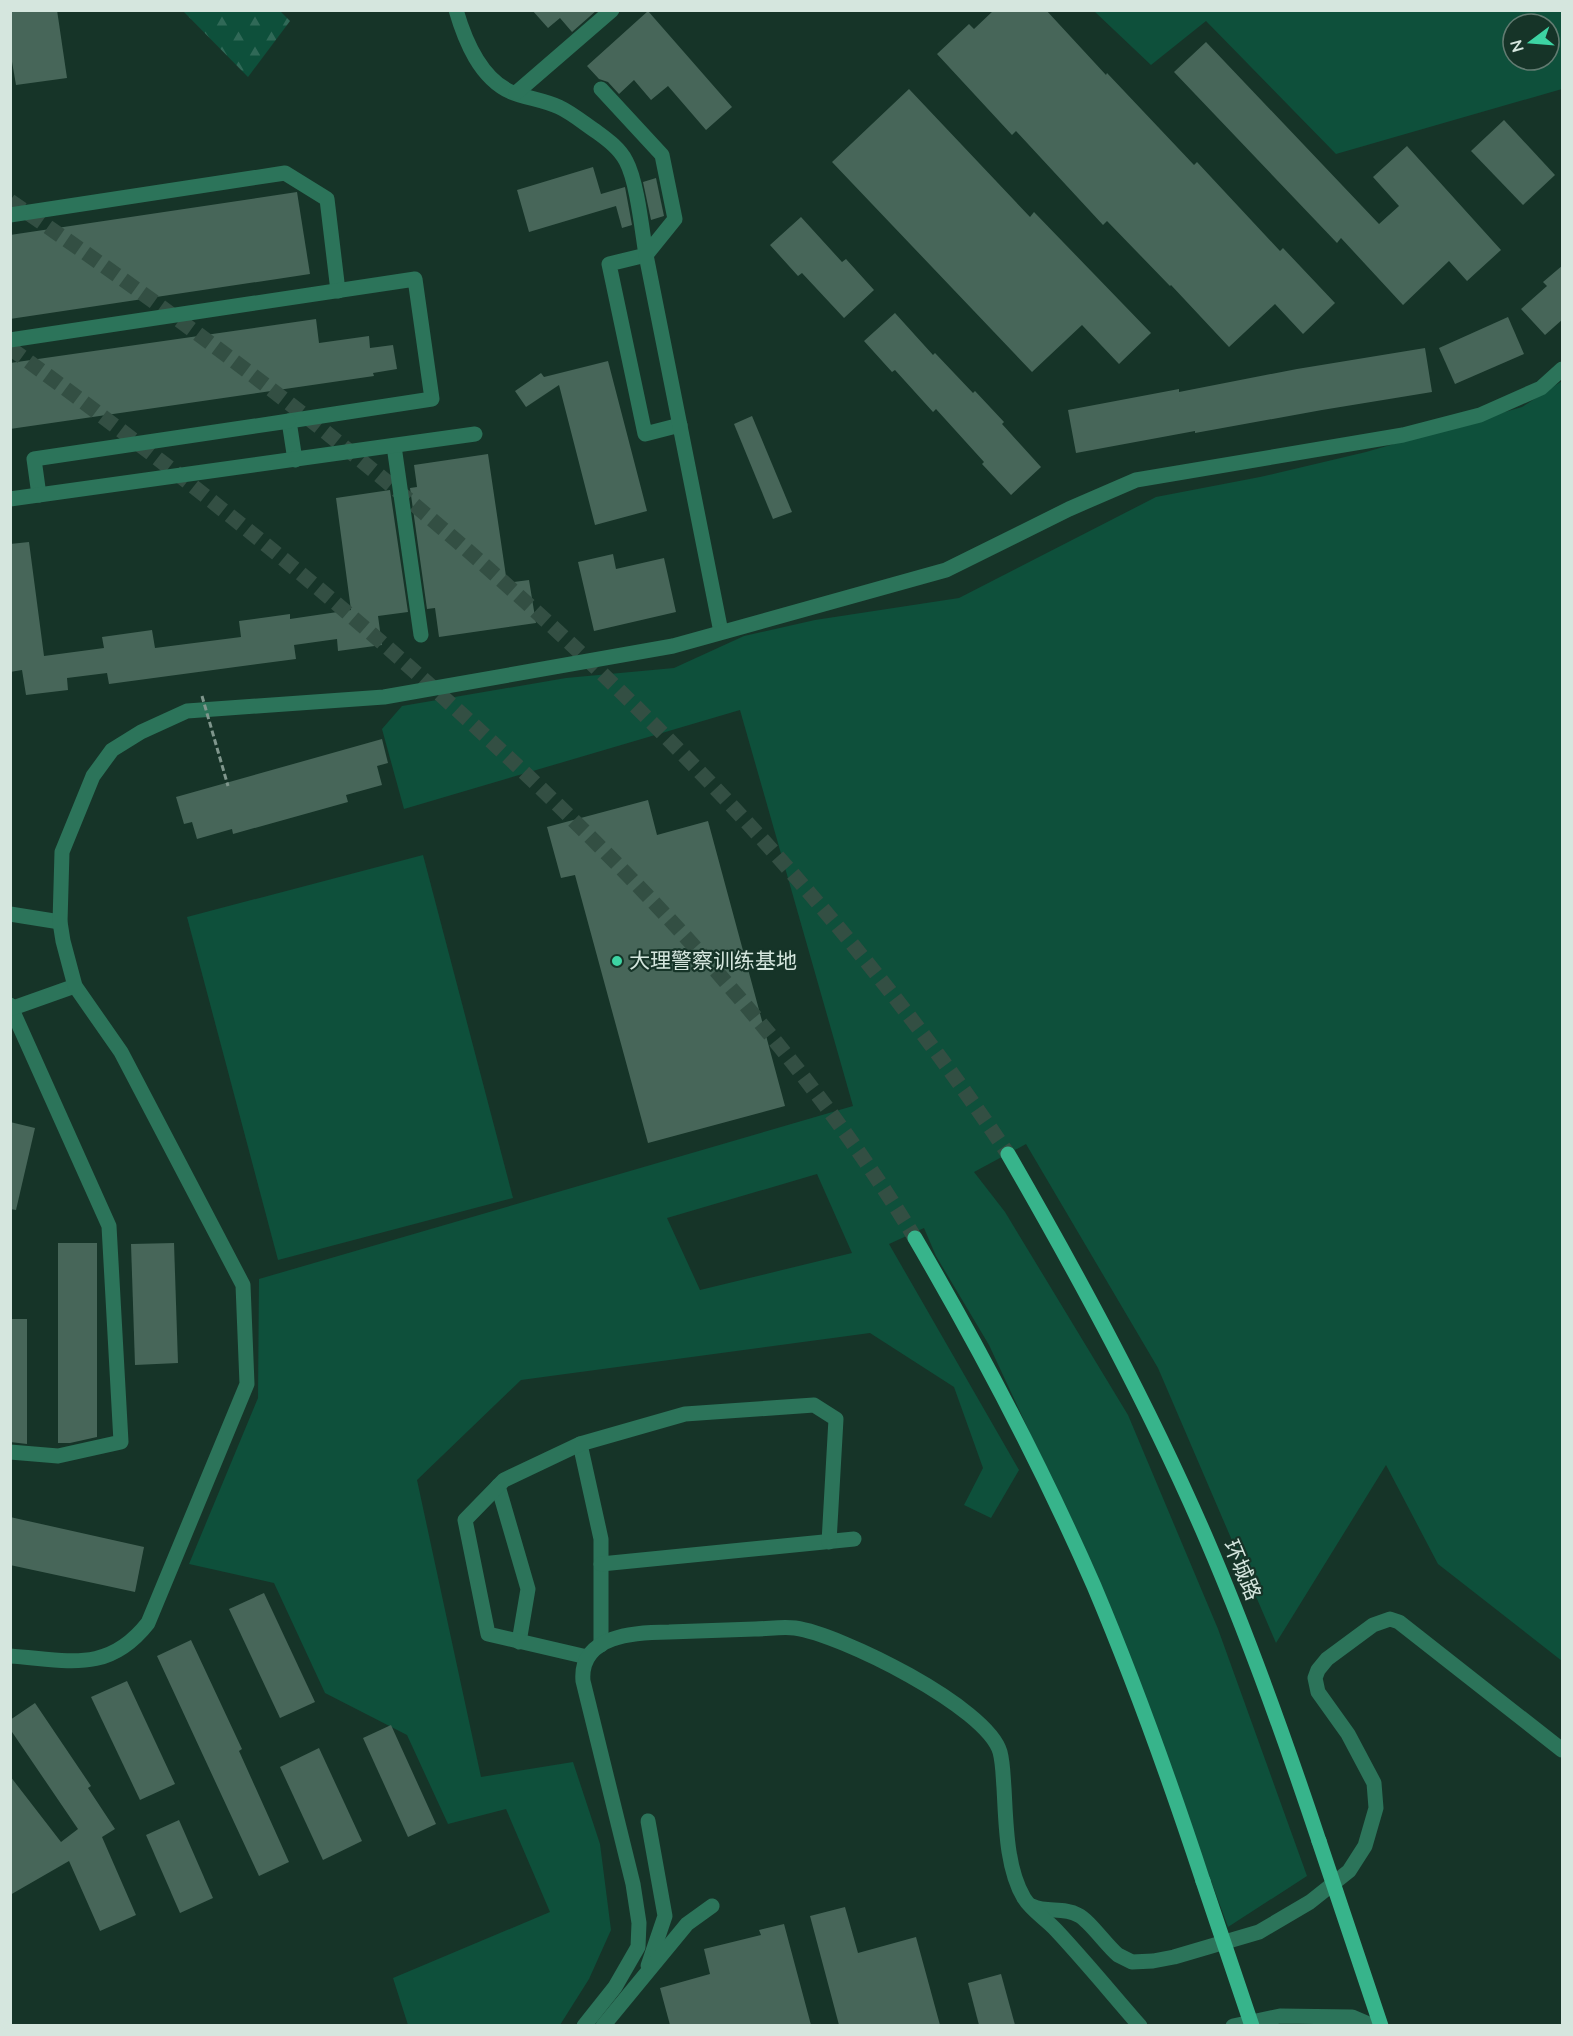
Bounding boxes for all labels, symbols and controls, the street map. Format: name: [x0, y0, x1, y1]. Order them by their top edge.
north arrow: [1501, 12, 1561, 72]
text: N: [1505, 37, 1530, 55]
place label: 大理警察训练基地: [629, 947, 797, 975]
marker: 大理警察训练基地: [610, 954, 624, 968]
street label: 环城路: [1217, 1536, 1267, 1604]

